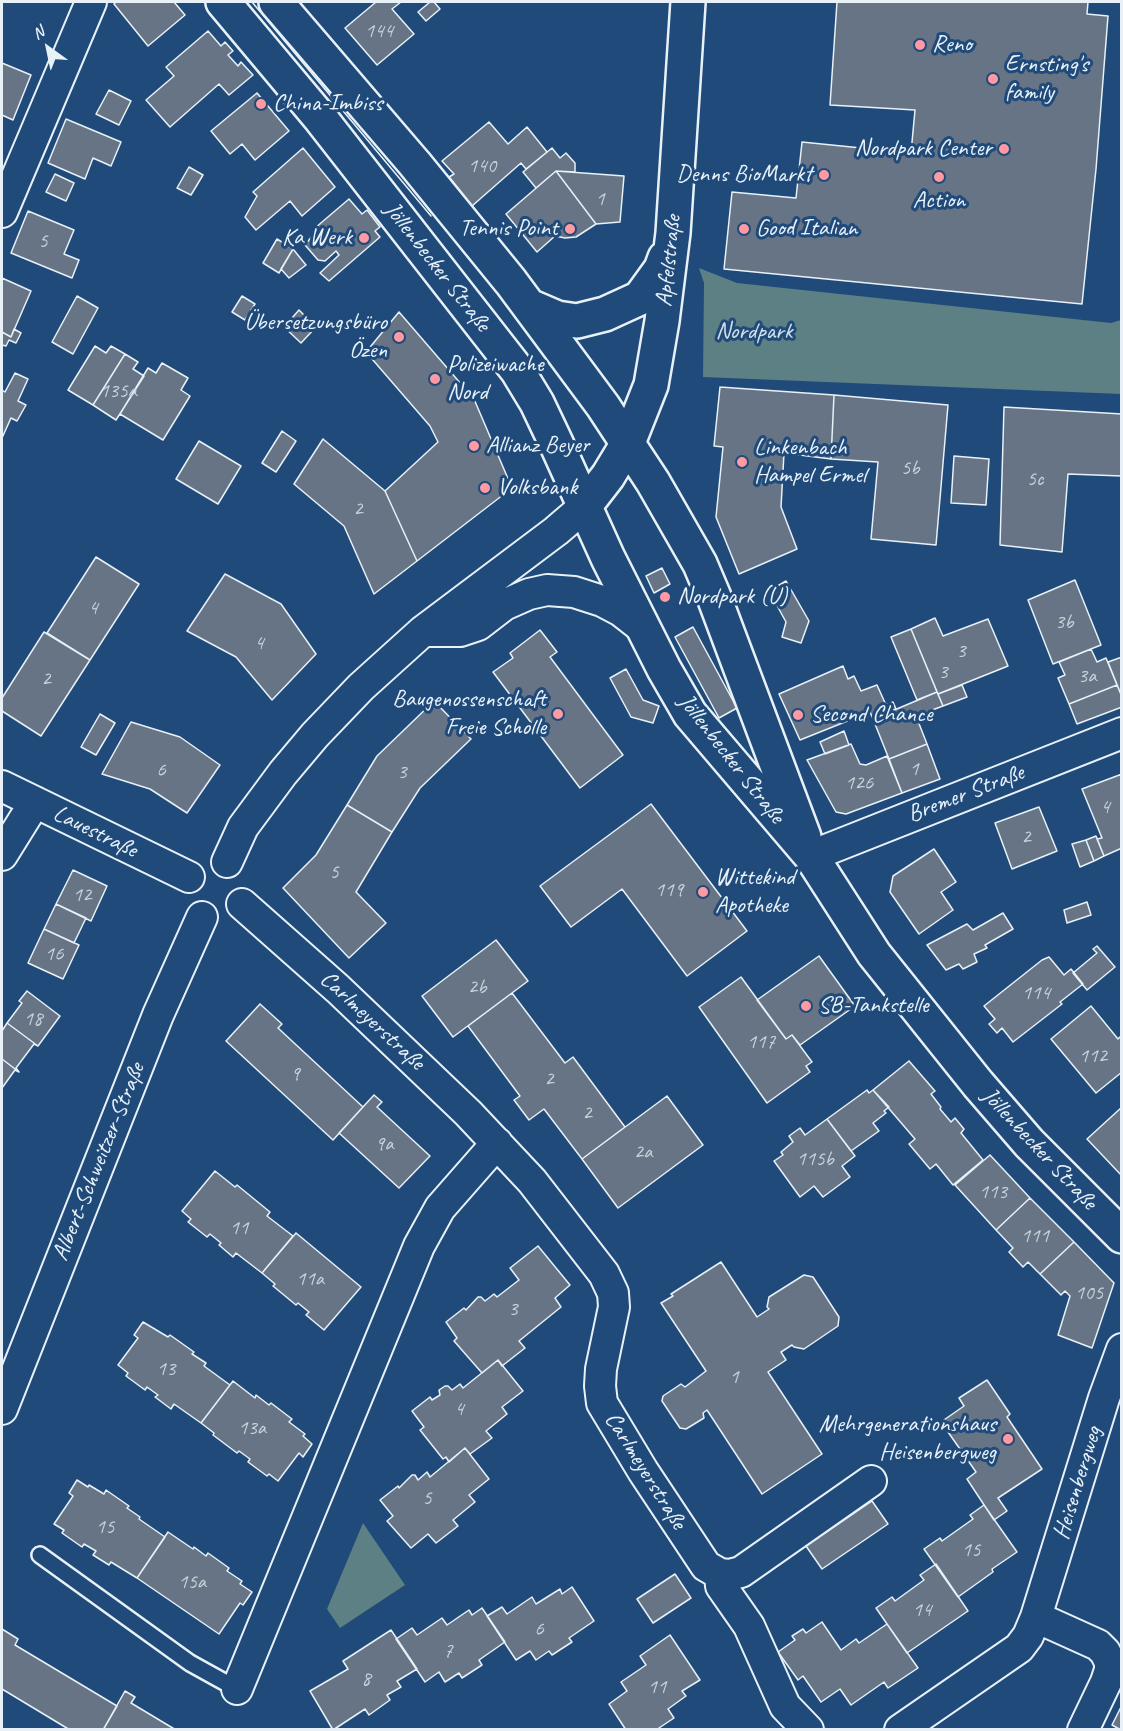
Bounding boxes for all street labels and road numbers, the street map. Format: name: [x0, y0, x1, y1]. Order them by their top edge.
street label: Jöllenbecker Straße: [377, 196, 497, 338]
street label: Apfelstraße: [650, 214, 688, 308]
street label: Jöllenbecker Straße: [671, 688, 791, 830]
street label: Bremer Straße: [904, 759, 1028, 829]
street label: Lauestraße: [48, 799, 142, 865]
street label: Carlmeyerstraße: [314, 965, 430, 1077]
street label: Albert-Schweitzer-Straße: [46, 1059, 152, 1265]
street label: Jöllenbecker Straße: [975, 1082, 1103, 1216]
street label: Carlmeyerstraße: [598, 1407, 692, 1535]
street label: Heisenbergweg: [1047, 1423, 1109, 1543]

